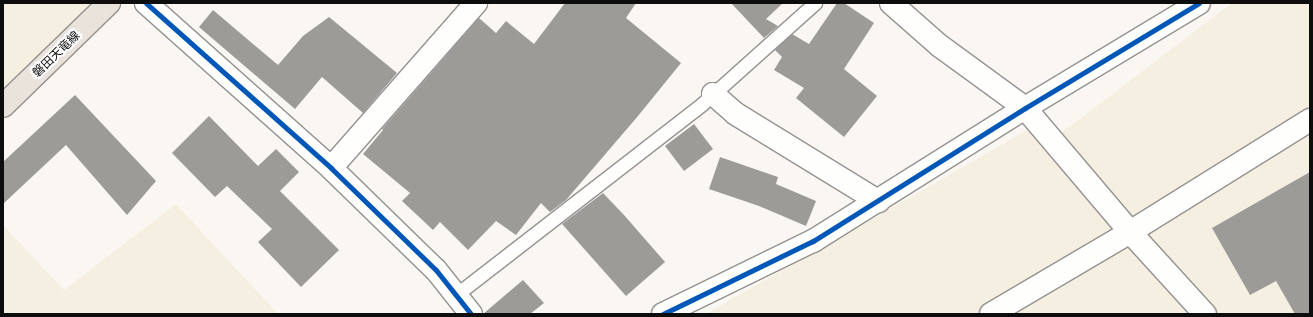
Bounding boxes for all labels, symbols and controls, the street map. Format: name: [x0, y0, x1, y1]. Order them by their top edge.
street label: 磐田天竜線: [29, 28, 83, 80]

